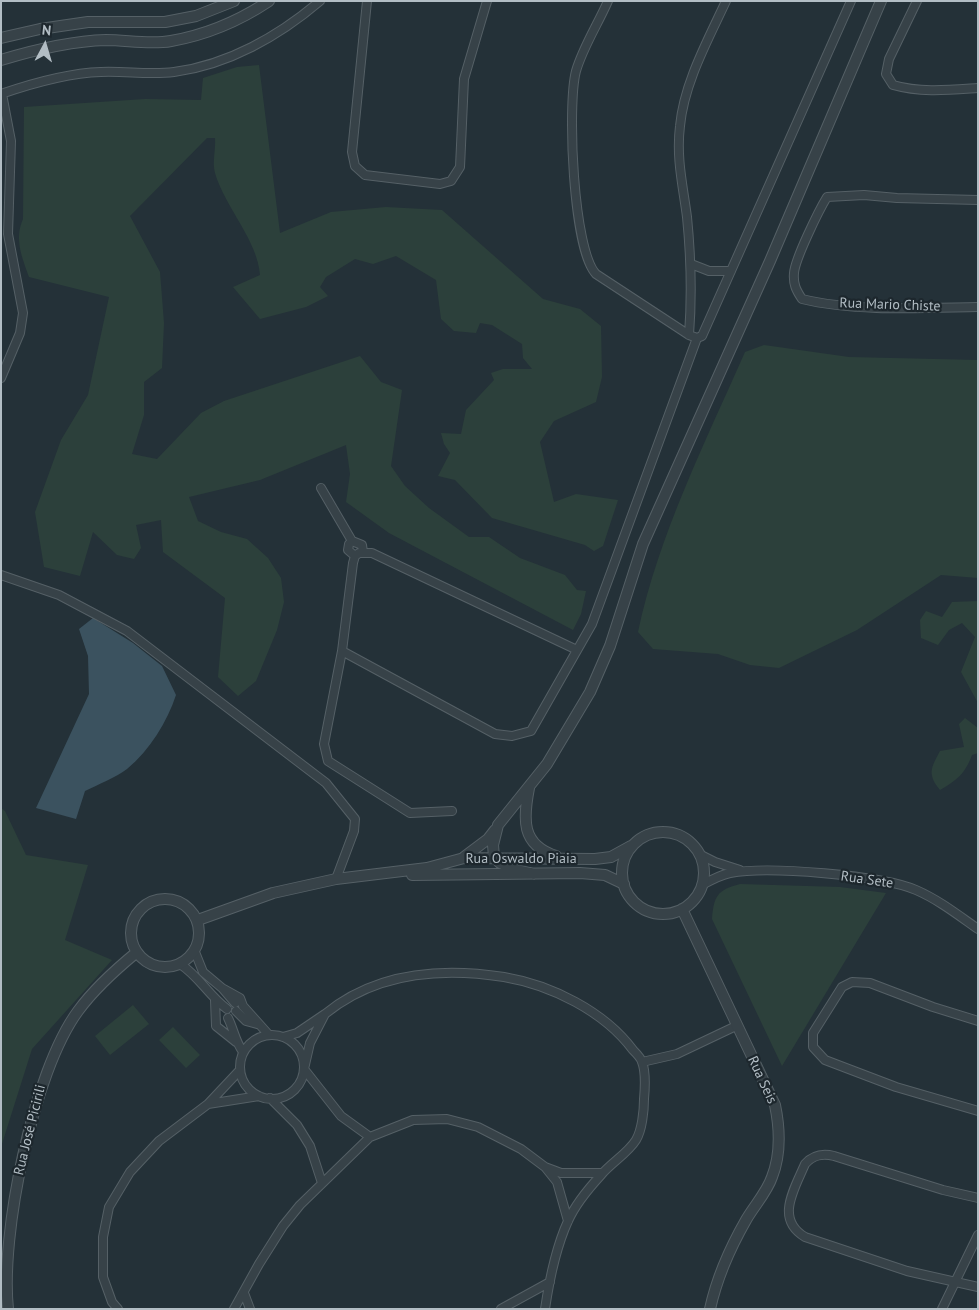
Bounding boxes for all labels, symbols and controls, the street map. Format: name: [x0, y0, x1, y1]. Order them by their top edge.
north arrow: [20, 20, 70, 70]
text: N: [41, 21, 52, 40]
street label: Rua Mario Chiste: [839, 295, 941, 315]
street label: Rua Oswaldo Piaia: [465, 851, 577, 867]
street label: Rua Sete: [840, 868, 894, 892]
street label: Rua Seis: [744, 1054, 780, 1106]
street label: Rua José Picirili: [11, 1083, 49, 1177]

